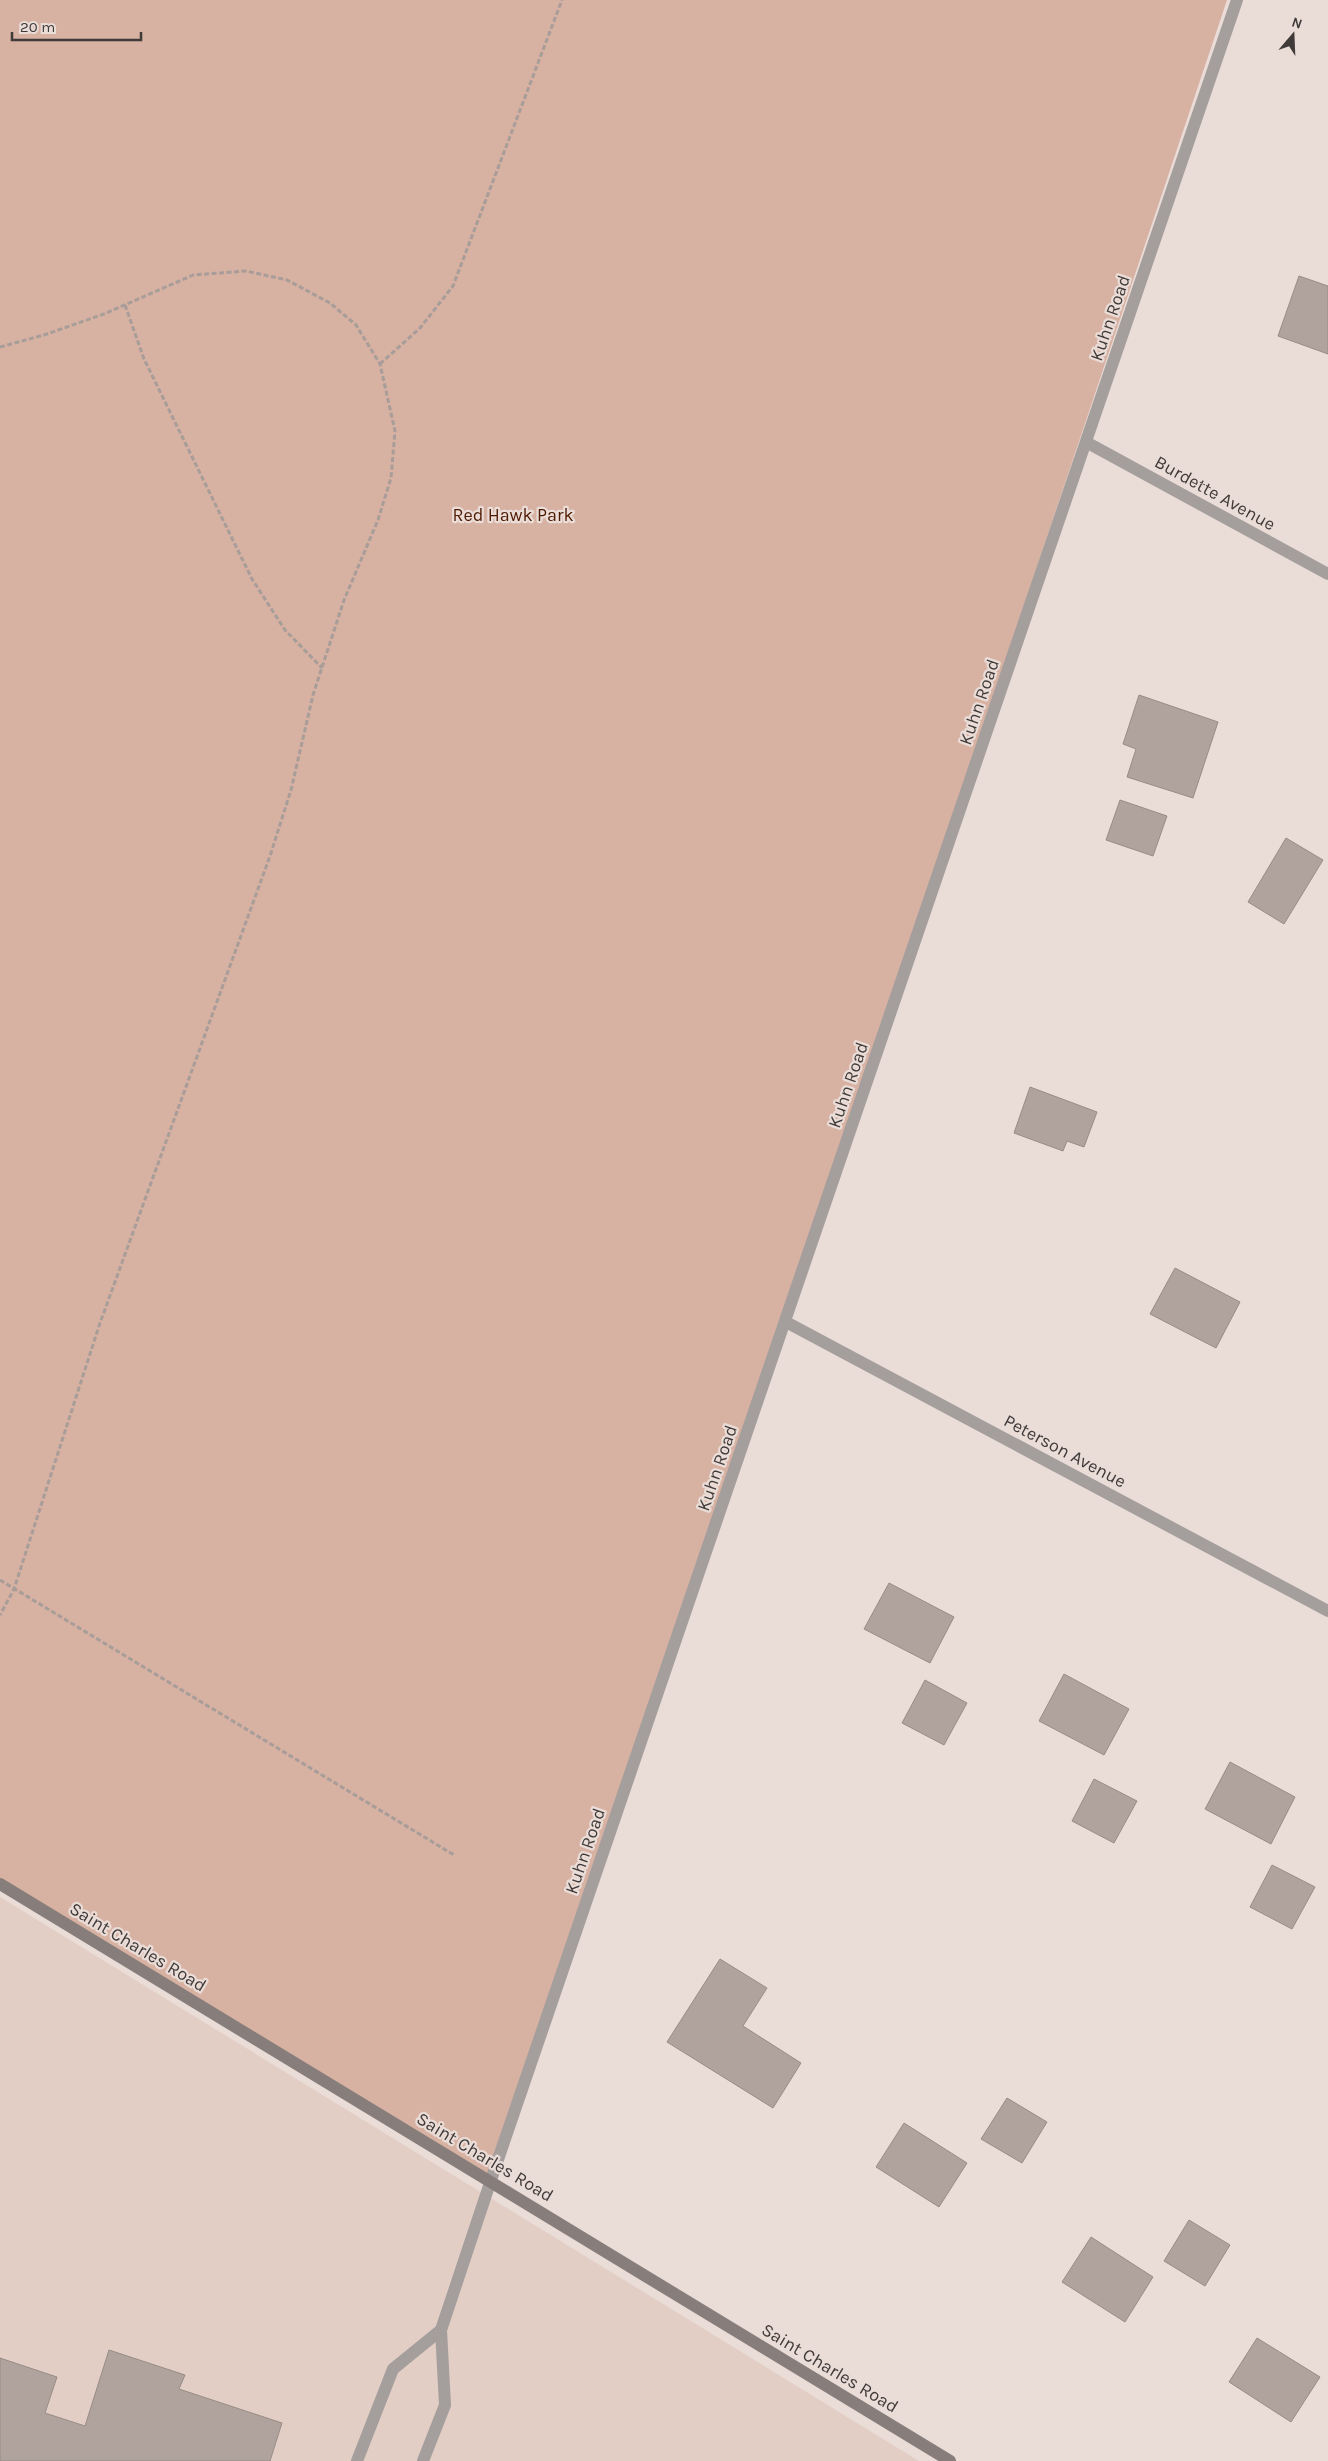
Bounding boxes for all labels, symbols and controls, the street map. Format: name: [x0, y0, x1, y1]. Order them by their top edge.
scale bar: [12, 10, 141, 42]
north arrow: [1268, 10, 1318, 60]
text: N: [1290, 14, 1305, 33]
text: 20 m: [20, 18, 55, 36]
street label: Kuhn Road: [1085, 272, 1135, 364]
street label: Burdette Avenue: [1151, 451, 1279, 535]
park label: Red Hawk Park: [452, 504, 574, 526]
street label: Kuhn Road: [954, 656, 1004, 748]
street label: Kuhn Road: [823, 1039, 873, 1131]
street label: Peterson Avenue: [1000, 1410, 1130, 1492]
street label: Kuhn Road: [692, 1422, 742, 1514]
street label: Kuhn Road: [560, 1805, 610, 1897]
street label: Saint Charles Road: [66, 1897, 210, 1997]
street label: Saint Charles Road: [413, 2107, 557, 2207]
street label: Saint Charles Road: [758, 2318, 902, 2418]

